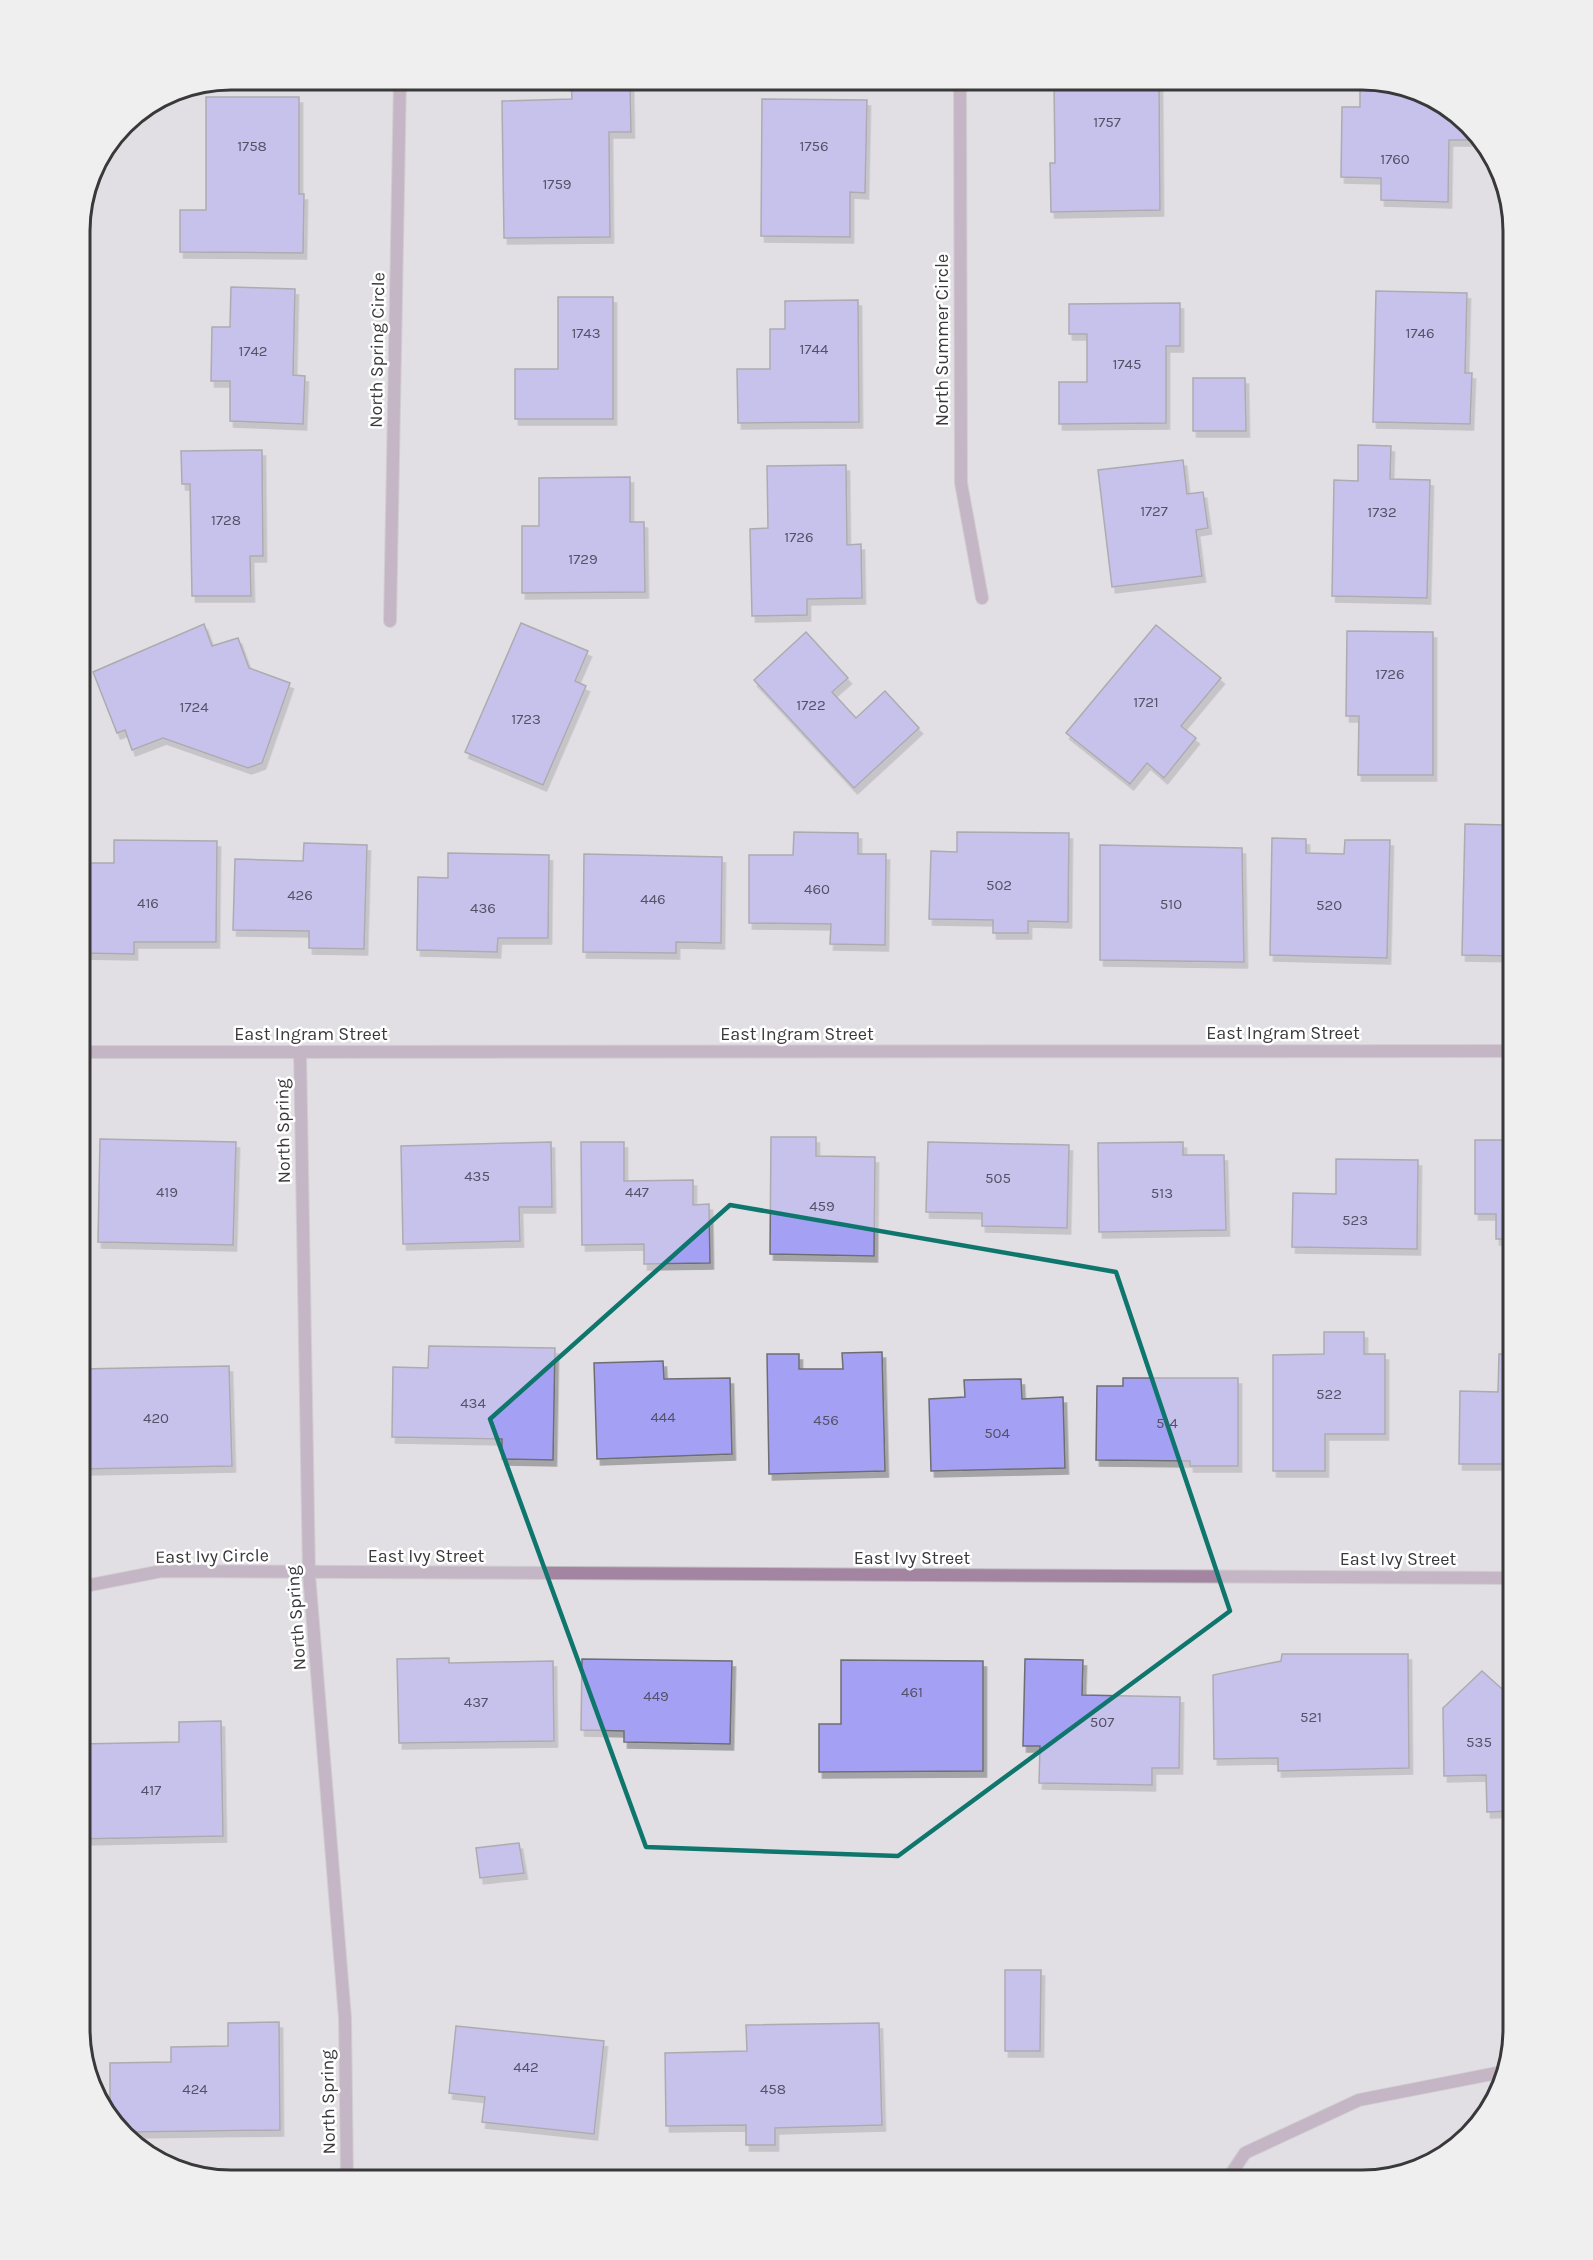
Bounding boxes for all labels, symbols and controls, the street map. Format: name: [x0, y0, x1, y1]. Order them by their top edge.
house number: 1757: [1093, 113, 1121, 131]
house number: 1758: [237, 137, 267, 155]
house number: 1756: [799, 137, 829, 155]
house number: 1760: [1380, 150, 1410, 168]
house number: 1759: [542, 175, 572, 193]
street label: North Summer Circle: [931, 254, 953, 426]
street label: North Spring Circle: [365, 272, 389, 428]
house number: 1743: [571, 324, 601, 342]
house number: 1746: [1406, 324, 1434, 342]
house number: 1744: [800, 340, 829, 358]
house number: 1742: [238, 342, 268, 360]
house number: 1745: [1113, 355, 1141, 373]
house number: 1727: [1140, 502, 1168, 520]
house number: 1732: [1367, 503, 1397, 521]
house number: 1728: [211, 511, 241, 529]
house number: 1726: [784, 528, 814, 546]
house number: 1729: [568, 550, 598, 568]
house number: 1726: [1375, 665, 1405, 683]
house number: 1721: [1133, 693, 1159, 711]
house number: 1722: [796, 696, 826, 714]
house number: 1724: [179, 698, 209, 716]
house number: 1723: [511, 710, 541, 728]
house number: 502: [986, 876, 1012, 894]
house number: 460: [804, 880, 830, 898]
house number: 426: [287, 886, 313, 904]
house number: 446: [640, 890, 666, 908]
house number: 416: [137, 894, 159, 912]
house number: 510: [1160, 895, 1182, 913]
house number: 520: [1316, 896, 1342, 914]
house number: 436: [470, 899, 496, 917]
street label: East Ingram Street: [1206, 1022, 1360, 1044]
street label: East Ingram Street: [234, 1023, 388, 1045]
street label: East Ingram Street: [720, 1023, 874, 1045]
street label: North Spring: [271, 1078, 295, 1184]
house number: 435: [464, 1167, 490, 1185]
house number: 505: [985, 1169, 1011, 1187]
house number: 419: [156, 1183, 178, 1201]
house number: 447: [625, 1183, 649, 1201]
house number: 513: [1151, 1184, 1173, 1202]
house number: 459: [809, 1197, 835, 1215]
house number: 523: [1342, 1211, 1368, 1229]
house number: 522: [1316, 1385, 1342, 1403]
house number: 434: [460, 1394, 486, 1412]
house number: 444: [650, 1408, 676, 1426]
house number: 420: [143, 1409, 169, 1427]
house number: 456: [813, 1411, 839, 1429]
house number: 514: [1156, 1414, 1179, 1432]
house number: 504: [984, 1424, 1010, 1442]
street label: East Ivy Circle: [155, 1544, 269, 1568]
street label: East Ivy Street: [368, 1545, 485, 1567]
street label: East Ivy Street: [854, 1547, 971, 1569]
street label: East Ivy Street: [1340, 1548, 1457, 1570]
street label: North Spring: [281, 1565, 311, 1671]
house number: 461: [901, 1683, 923, 1701]
house number: 449: [643, 1687, 669, 1705]
house number: 437: [464, 1693, 488, 1711]
house number: 521: [1300, 1708, 1322, 1726]
house number: 507: [1090, 1713, 1114, 1731]
house number: 535: [1466, 1733, 1492, 1751]
house number: 417: [141, 1781, 161, 1799]
street label: North Spring: [316, 2049, 340, 2155]
house number: 442: [513, 2058, 539, 2076]
house number: 424: [182, 2080, 208, 2098]
house number: 458: [760, 2080, 786, 2098]

